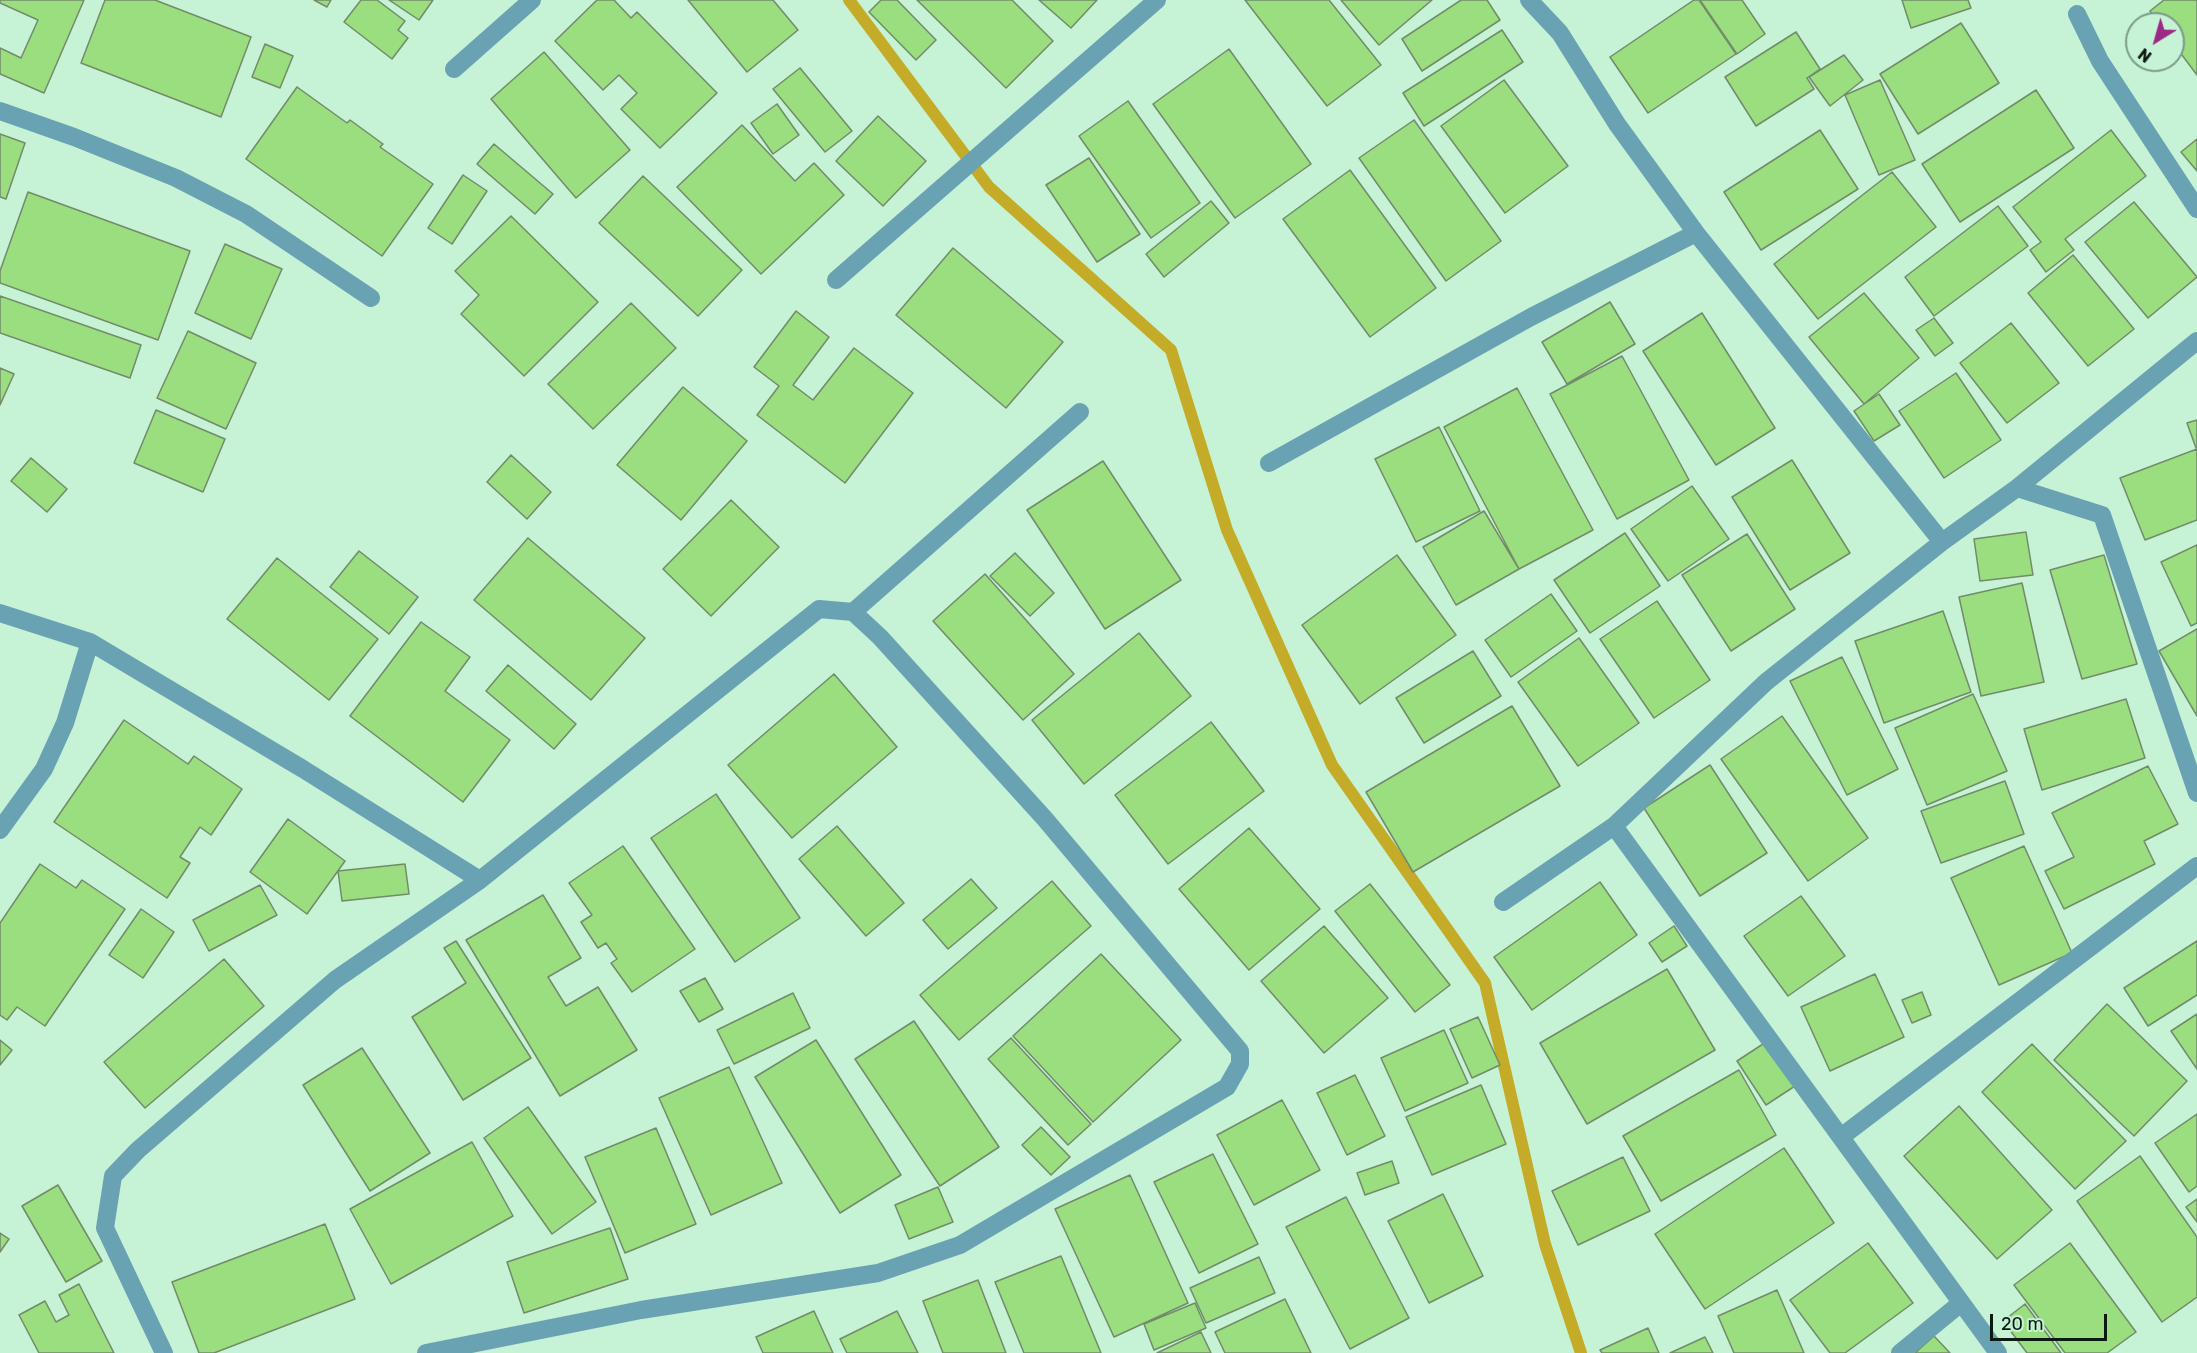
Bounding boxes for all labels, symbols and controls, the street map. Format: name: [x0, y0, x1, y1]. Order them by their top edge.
north arrow: [2125, 12, 2185, 72]
text: N: [2135, 44, 2155, 66]
scale bar: [1993, 1302, 2110, 1340]
text: 20 m: [2001, 1313, 2043, 1335]

